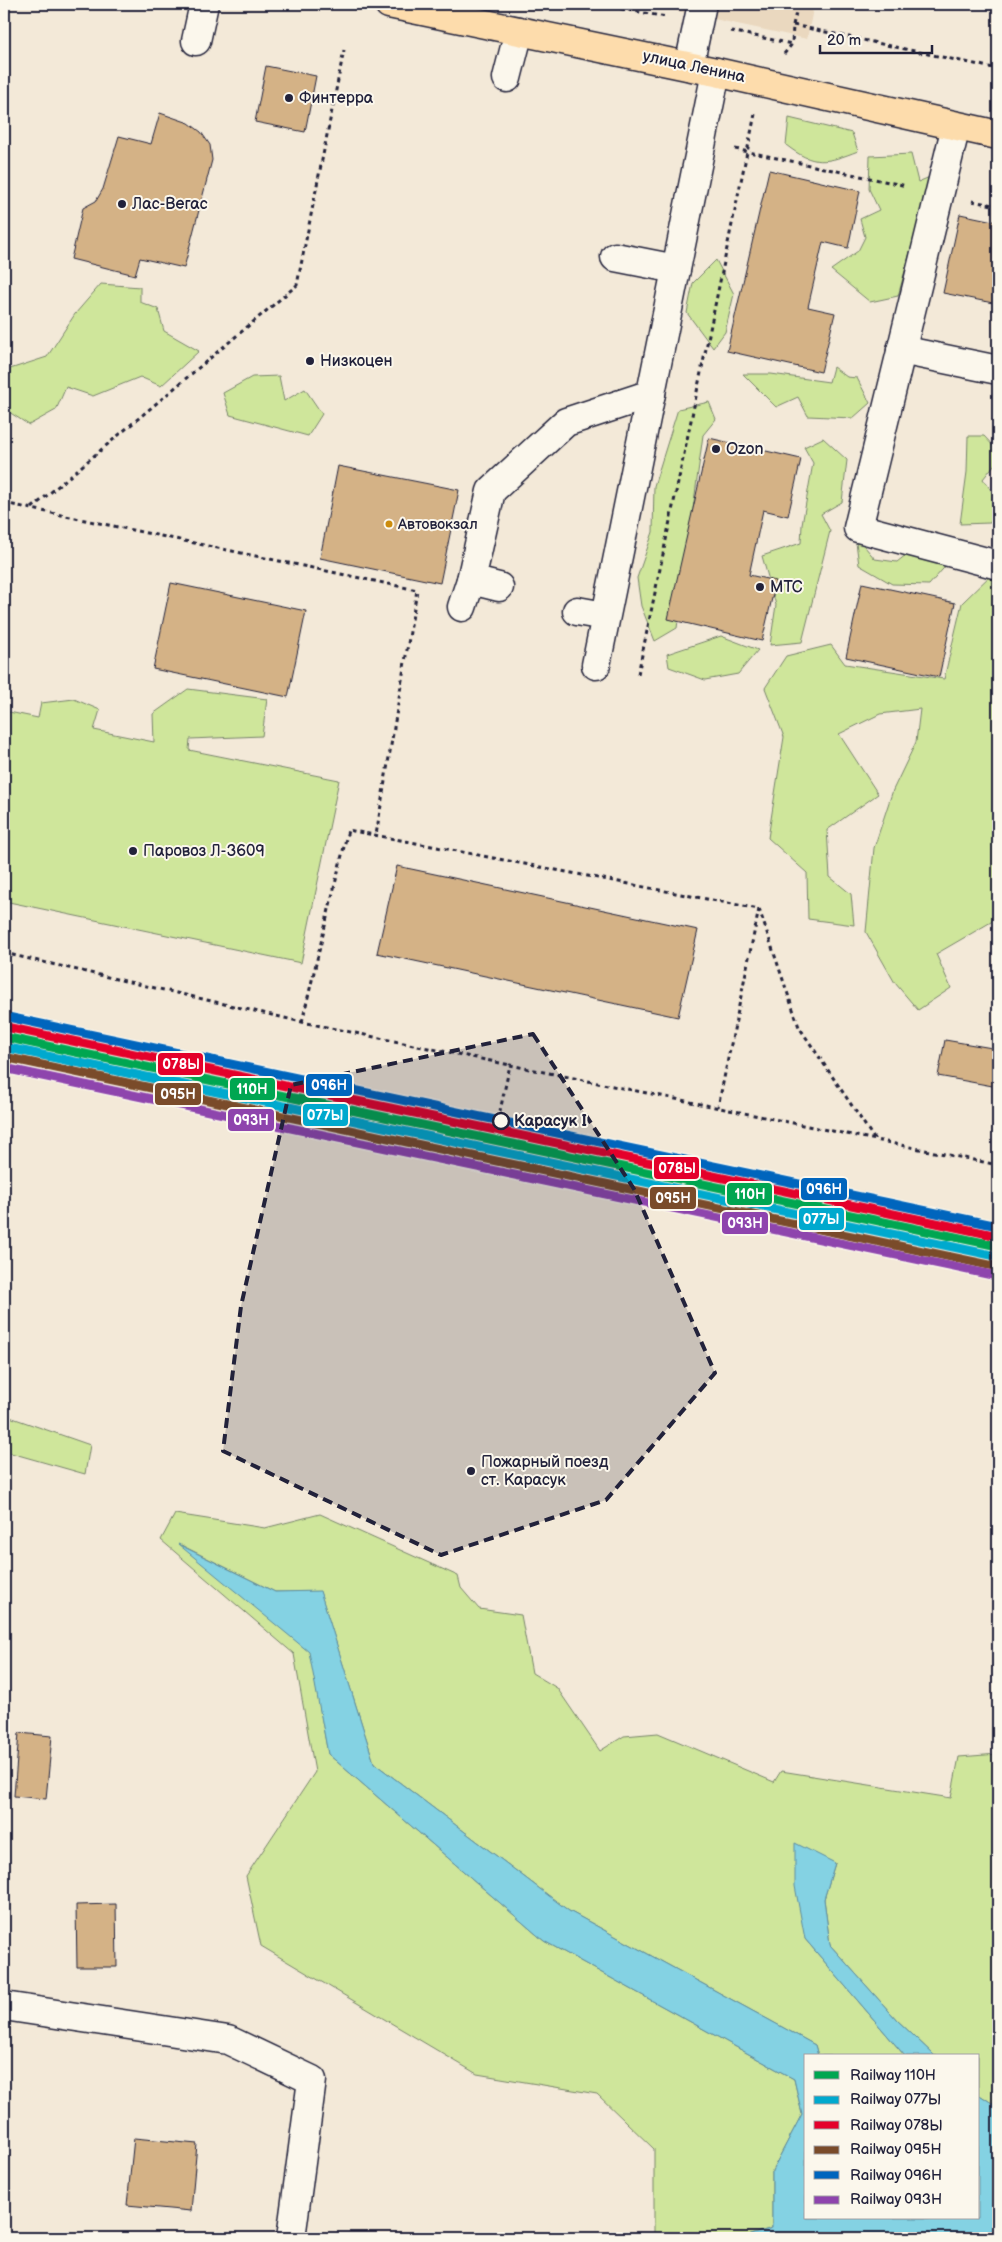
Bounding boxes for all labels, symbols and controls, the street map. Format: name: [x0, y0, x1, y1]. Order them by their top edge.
scale bar: [820, 22, 932, 54]
text: 20 m: [827, 31, 861, 50]
street label: улица Ленина: [641, 47, 747, 87]
place label: Финтерра: [299, 89, 374, 108]
marker: Финтерра: [283, 92, 295, 104]
place label: Лас-Вегас: [131, 195, 208, 214]
marker: Лас-Вегас: [116, 198, 128, 210]
place label: Низкоцен: [320, 352, 392, 371]
marker: Низкоцен: [304, 355, 316, 367]
place label: Ozon: [726, 440, 764, 459]
marker: Ozon: [710, 443, 722, 455]
place label: Автовокзал: [397, 515, 478, 534]
marker: Автовокзал: [384, 519, 394, 529]
place label: МТС: [770, 578, 803, 597]
marker: МТС: [754, 581, 766, 593]
place label: Паровоз Л-3609: [143, 842, 265, 861]
marker: Паровоз Л-3609: [127, 845, 139, 857]
line badge: 078Ы: [157, 1052, 204, 1076]
text: 078Ы: [162, 1056, 200, 1073]
line badge: 096Н: [305, 1073, 353, 1097]
line badge: 110Н: [229, 1077, 276, 1101]
text: 096Н: [311, 1077, 347, 1094]
text: 110Н: [236, 1081, 268, 1098]
line badge: 095Н: [154, 1082, 202, 1106]
text: 095Н: [160, 1086, 196, 1103]
line badge: 077Ы: [302, 1103, 349, 1127]
text: 077Ы: [307, 1107, 343, 1124]
line badge: 093Н: [227, 1108, 275, 1132]
text: 093Н: [233, 1112, 269, 1129]
marker: Карасук I: [492, 1112, 510, 1130]
place label: Карасук I: [514, 1112, 587, 1131]
line badge: 078Ы: [653, 1156, 700, 1180]
text: 078Ы: [658, 1160, 696, 1177]
line badge: 096Н: [800, 1177, 848, 1201]
text: 096Н: [806, 1181, 842, 1198]
line badge: 110Н: [726, 1182, 773, 1206]
line badge: 095Н: [649, 1186, 697, 1210]
text: 110Н: [734, 1186, 766, 1203]
text: 095Н: [655, 1190, 691, 1207]
line badge: 077Ы: [798, 1207, 845, 1231]
line badge: 093Н: [721, 1211, 769, 1235]
text: 077Ы: [803, 1211, 839, 1228]
text: 093Н: [727, 1215, 763, 1232]
place label: Пожарный поезд ст. Карасук: [481, 1453, 609, 1490]
marker: Пожарный поезд ст. Карасук: [465, 1465, 477, 1477]
legend: [804, 2054, 980, 2220]
text: Railway 110Н: [850, 2066, 936, 2085]
text: Railway 077Ы: [850, 2090, 941, 2109]
text: Railway 078Ы: [850, 2116, 943, 2135]
text: Railway 095Н: [850, 2140, 942, 2159]
text: Railway 096Н: [850, 2166, 942, 2185]
text: Railway 093Н: [850, 2190, 942, 2209]

